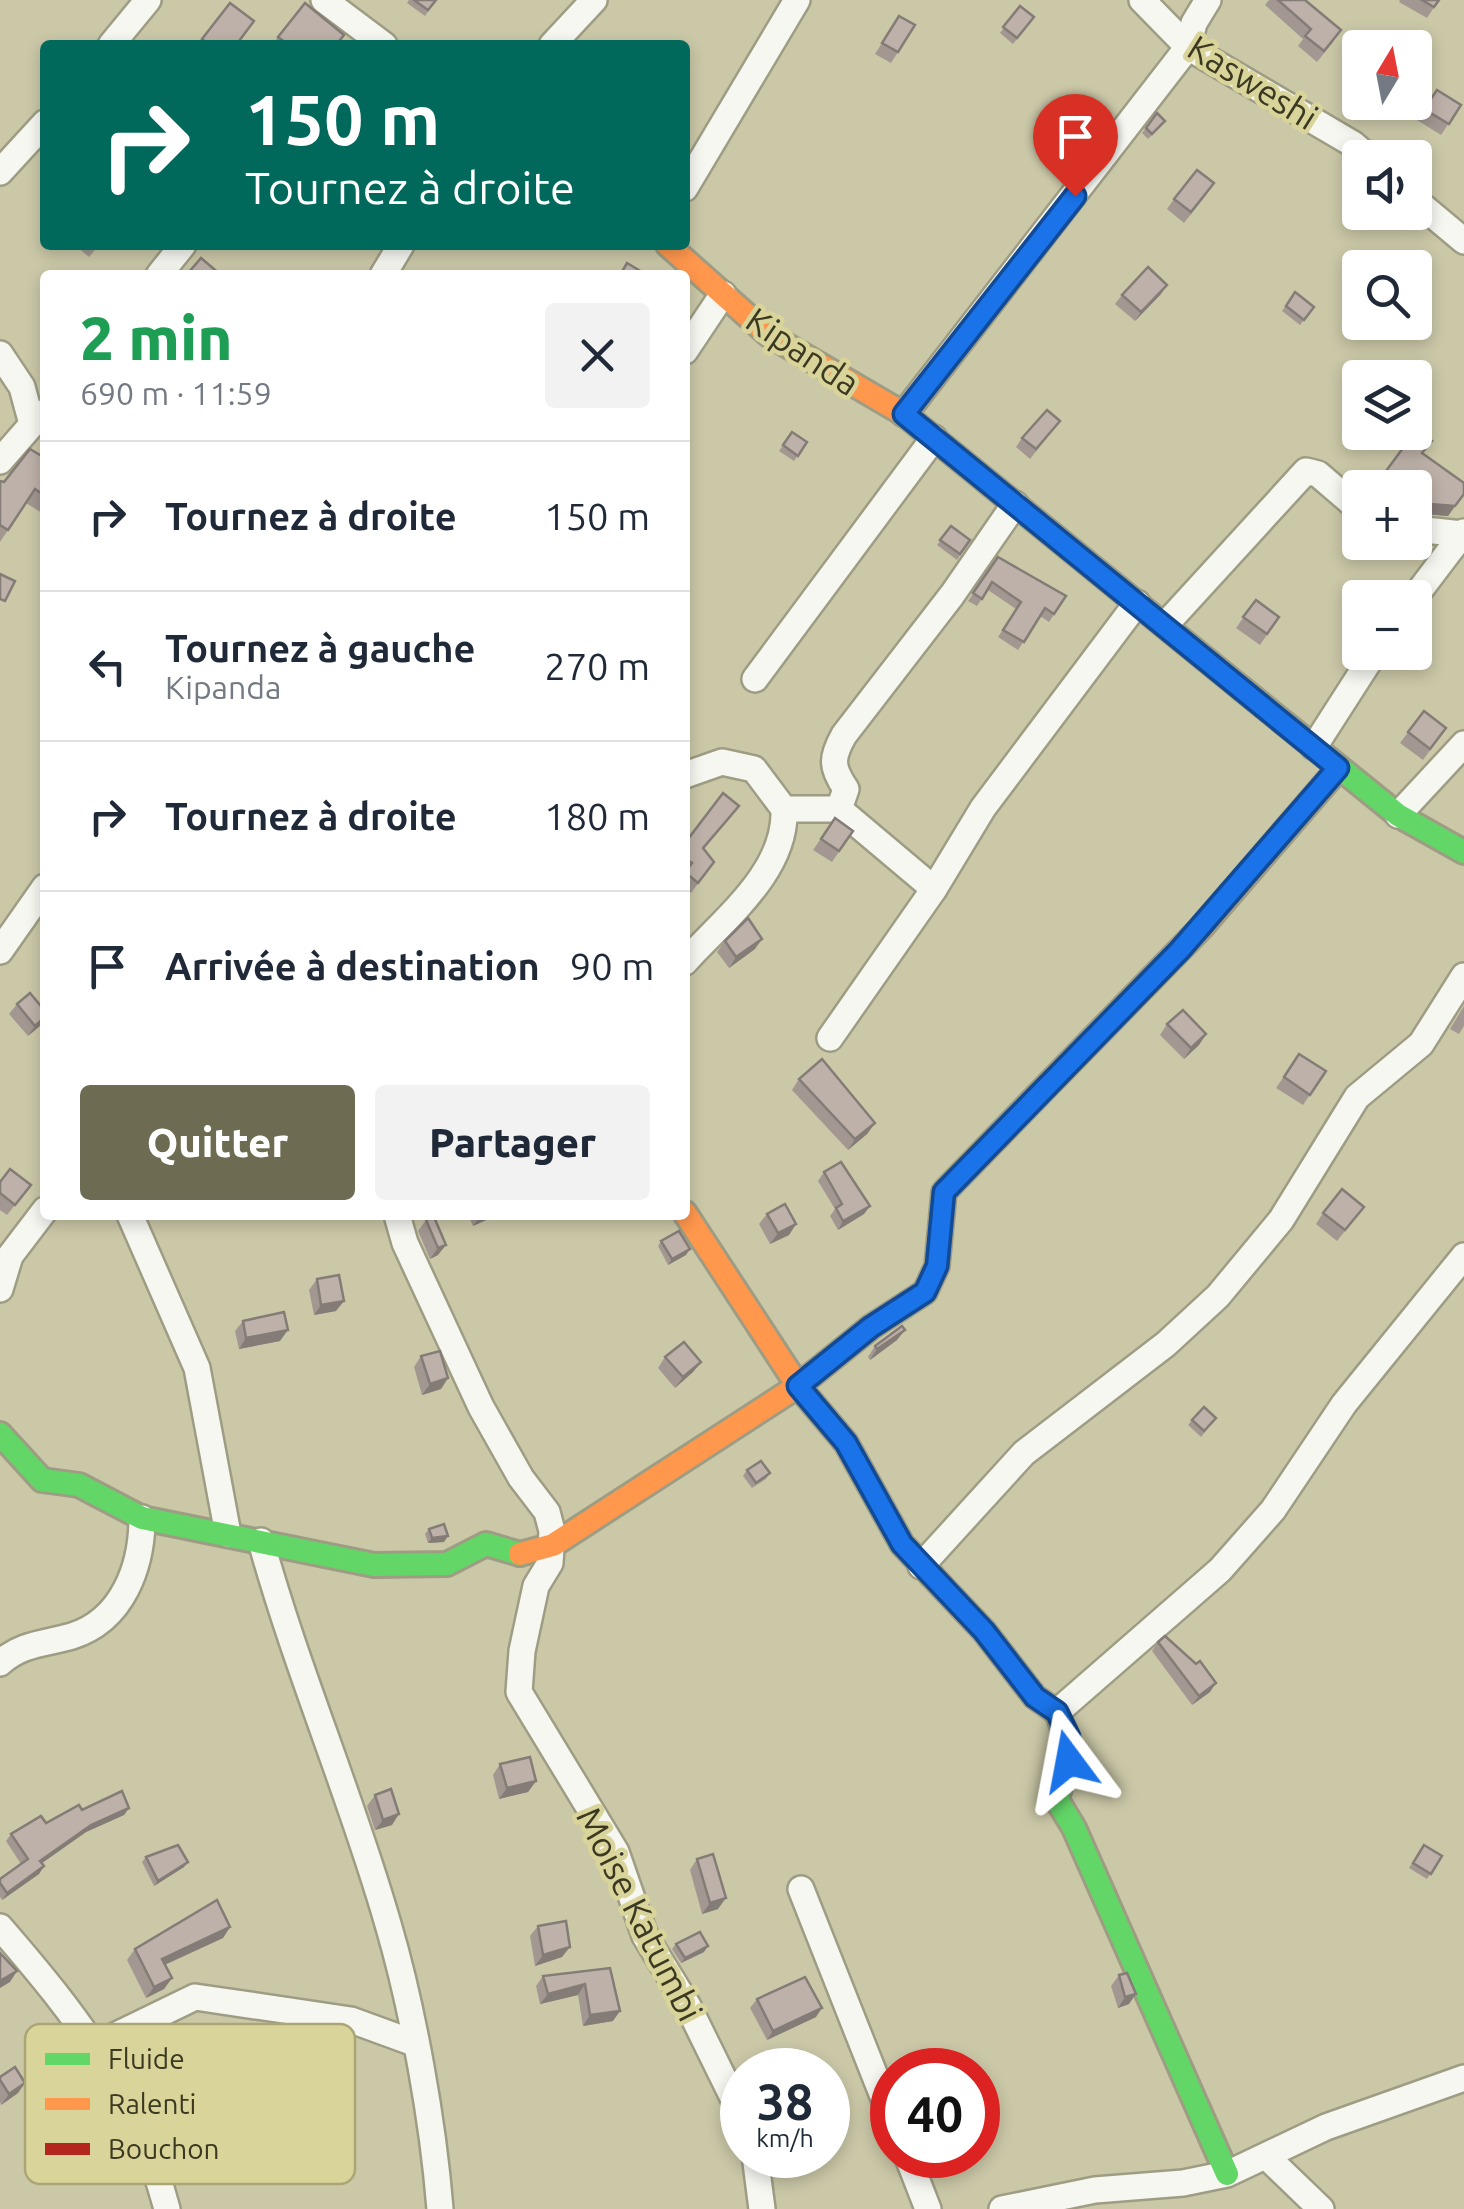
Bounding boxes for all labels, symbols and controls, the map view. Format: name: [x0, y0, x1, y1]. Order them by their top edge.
street label: Kasweshi: [1181, 27, 1325, 137]
north arrow: [1342, 30, 1432, 120]
map controls: [1342, 30, 1432, 670]
icon: right: [80, 80, 210, 210]
text: 150 m: [245, 80, 440, 158]
pin: [1033, 94, 1118, 197]
icon: arrive: [1048, 109, 1103, 164]
button: sound: [1342, 140, 1432, 230]
text: Tournez à droite: [245, 162, 575, 213]
button: search: [1342, 250, 1432, 340]
street label: Kipanda: [739, 299, 867, 403]
button: close: [545, 303, 650, 408]
text: 2 min: [80, 304, 233, 371]
button: layers: [1342, 360, 1432, 450]
text: 690 m · 11:59: [80, 375, 272, 411]
button: +: [1342, 470, 1432, 560]
icon: right: [80, 489, 135, 544]
text: Tournez à droite: [165, 495, 457, 537]
text: 150 m: [544, 495, 650, 537]
button: −: [1342, 580, 1432, 670]
text: Tournez à gauche: [165, 627, 475, 669]
icon: left: [80, 639, 135, 694]
text: 270 m: [544, 645, 650, 687]
text: Kipanda: [165, 669, 282, 705]
icon: right: [80, 789, 135, 844]
text: Tournez à droite: [165, 795, 457, 837]
text: 180 m: [544, 795, 650, 837]
icon: arrive: [80, 939, 135, 994]
text: Arrivée à destination: [165, 945, 540, 987]
text: 90 m: [570, 945, 654, 987]
button: Quitter: [80, 1085, 355, 1200]
button: Partager: [375, 1085, 650, 1200]
position arrow: [1017, 1709, 1121, 1813]
street label: Moise Katumbi: [569, 1801, 711, 2027]
legend: [25, 2024, 355, 2184]
text: Fluide: [108, 2043, 185, 2074]
speed limit sign: 40: [870, 2048, 1000, 2178]
text: 38: [757, 2073, 813, 2129]
text: Ralenti: [108, 2088, 196, 2119]
text: km/h: [756, 2124, 814, 2152]
text: Bouchon: [108, 2133, 220, 2164]

